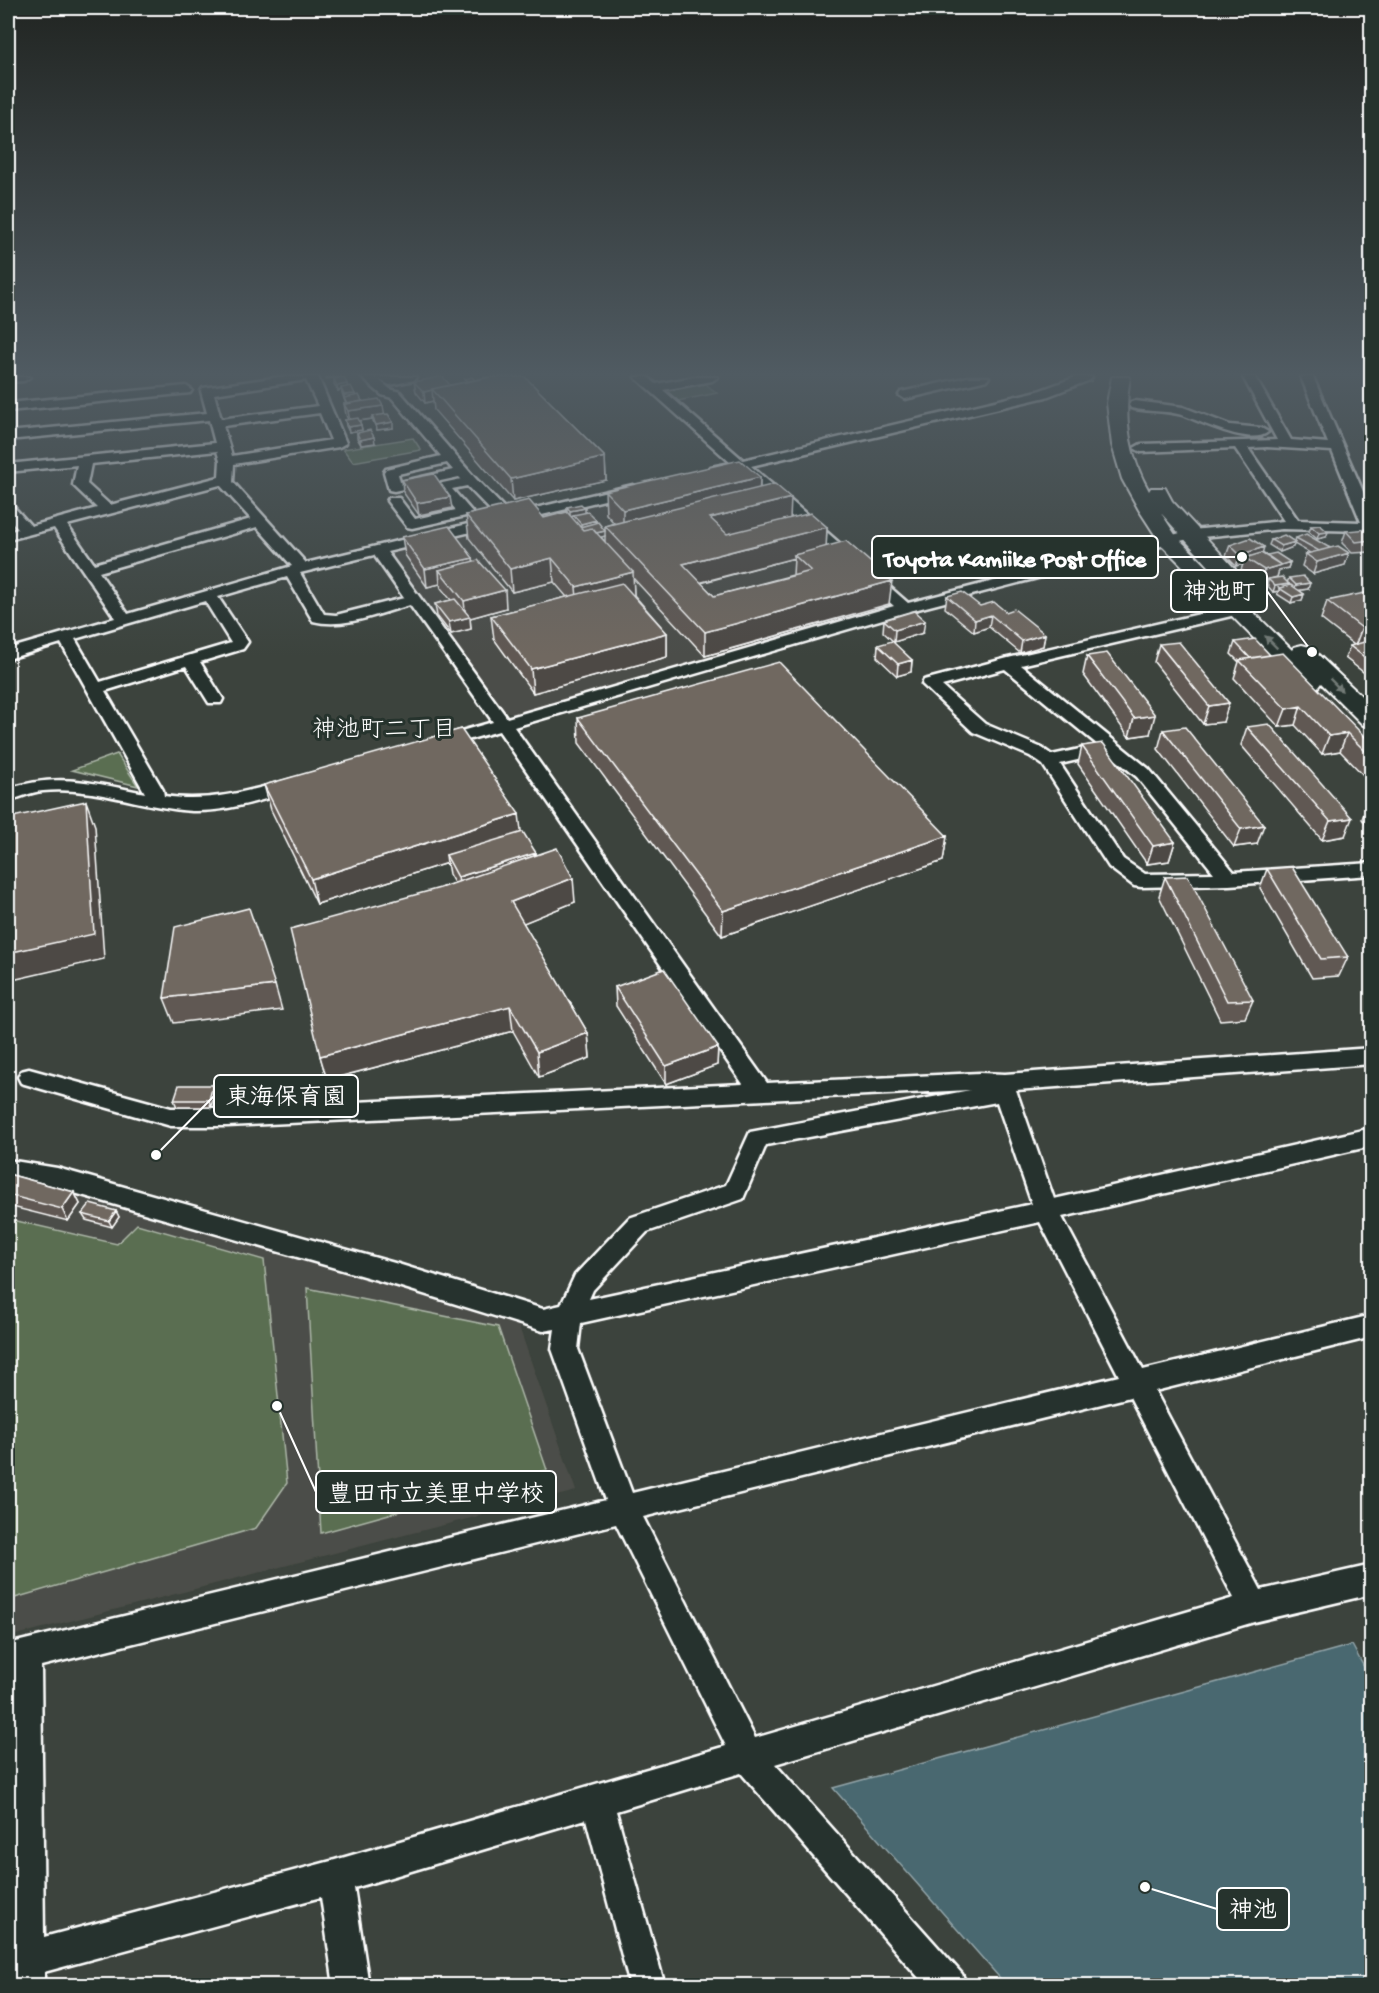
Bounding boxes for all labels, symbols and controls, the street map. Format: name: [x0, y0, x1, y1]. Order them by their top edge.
callout: Toyota Kamiike Post Office: [872, 536, 1158, 578]
text: Toyota Kamiike Post Office: [882, 547, 1148, 576]
callout: 神池町: [1171, 570, 1267, 612]
text: 神池町: [1183, 579, 1255, 609]
one-way arrow: [1264, 636, 1278, 650]
one-way arrow: [1329, 677, 1343, 691]
district label: 神池町二丁目: [312, 716, 456, 746]
callout: 東海保育園: [214, 1075, 358, 1117]
text: 東海保育園: [226, 1084, 346, 1114]
callout: 豊田市立美里中学校: [316, 1471, 556, 1513]
text: 豊田市立美里中学校: [328, 1481, 544, 1511]
callout: 神池: [1217, 1888, 1289, 1930]
text: 神池: [1229, 1897, 1277, 1927]

